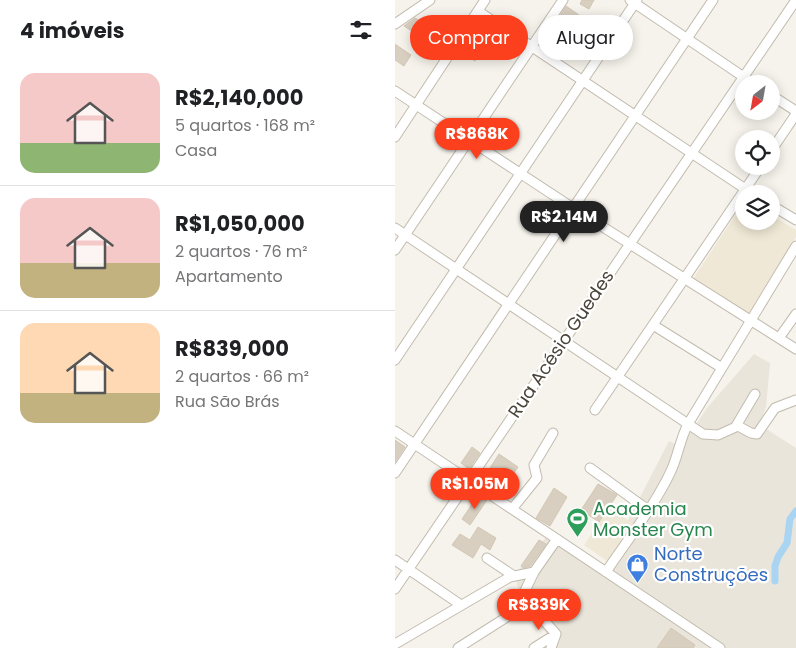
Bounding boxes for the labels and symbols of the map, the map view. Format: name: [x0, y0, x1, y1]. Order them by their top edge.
north arrow: [735, 75, 780, 120]
pin: R$868K: [436, 118, 518, 160]
pin: R$2.14M: [518, 200, 610, 243]
street label: Rua Acésio Guedes: [502, 265, 619, 423]
pin: R$1.05M: [429, 468, 521, 510]
place label: Academia Monster Gym: [593, 496, 713, 542]
sports icon: Academia Monster Gym: [565, 507, 589, 538]
place label: Norte Construções: [654, 541, 768, 587]
shop icon: Norte Construções: [626, 552, 650, 583]
pin: R$839K: [498, 588, 580, 631]

